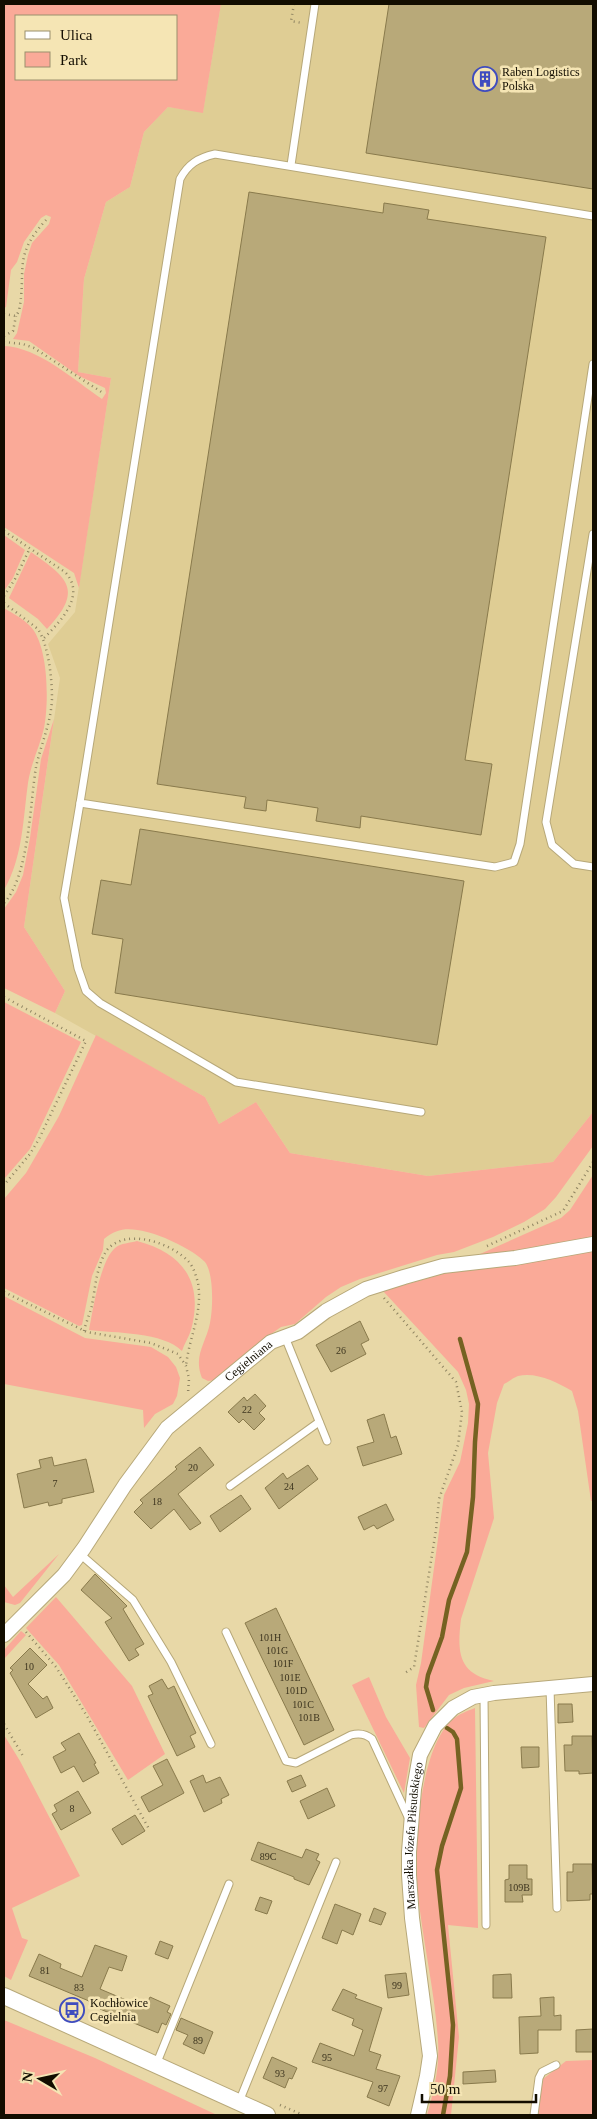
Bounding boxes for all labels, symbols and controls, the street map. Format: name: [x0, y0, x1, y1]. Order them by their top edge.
legend: [15, 15, 178, 80]
text: Ulica: [60, 27, 93, 43]
text: Park: [60, 52, 88, 68]
place label: Raben Logistics Polska: [502, 65, 580, 93]
building icon: Raben Logistics Polska: [472, 66, 498, 92]
street label: Cegielniana: [222, 1337, 275, 1384]
house number: 26: [336, 1345, 346, 1356]
house number: 22: [242, 1404, 252, 1415]
house number: 20: [188, 1462, 198, 1473]
house number: 7: [53, 1478, 58, 1489]
house number: 24: [284, 1481, 294, 1492]
house number: 18: [152, 1496, 162, 1507]
house number: 101H: [259, 1632, 281, 1643]
house number: 101G: [266, 1645, 288, 1656]
house number: 101F: [273, 1658, 294, 1669]
house number: 10: [24, 1661, 34, 1672]
house number: 101E: [279, 1672, 301, 1683]
house number: 101D: [285, 1685, 307, 1696]
house number: 101C: [292, 1699, 314, 1710]
house number: 101B: [298, 1712, 320, 1723]
street label: Marszałka Józefa Piłsudskiego: [402, 1761, 426, 1910]
house number: 8: [70, 1803, 75, 1814]
house number: 89C: [260, 1851, 277, 1862]
house number: 109B: [508, 1882, 530, 1893]
house number: 81: [40, 1965, 50, 1976]
house number: 99: [392, 1980, 402, 1991]
house number: 83: [74, 1982, 84, 1993]
place label: Kochłowice Cegielnia: [90, 1996, 148, 2024]
bus stop icon: Kochłowice Cegielnia: [59, 1997, 85, 2023]
house number: 89: [193, 2035, 203, 2046]
house number: 95: [322, 2052, 332, 2063]
north arrow: [15, 2054, 65, 2104]
house number: 93: [275, 2068, 285, 2079]
text: N: [19, 2071, 36, 2083]
scale bar: [422, 2072, 536, 2104]
text: 50 m: [430, 2081, 461, 2097]
house number: 97: [378, 2083, 388, 2094]

